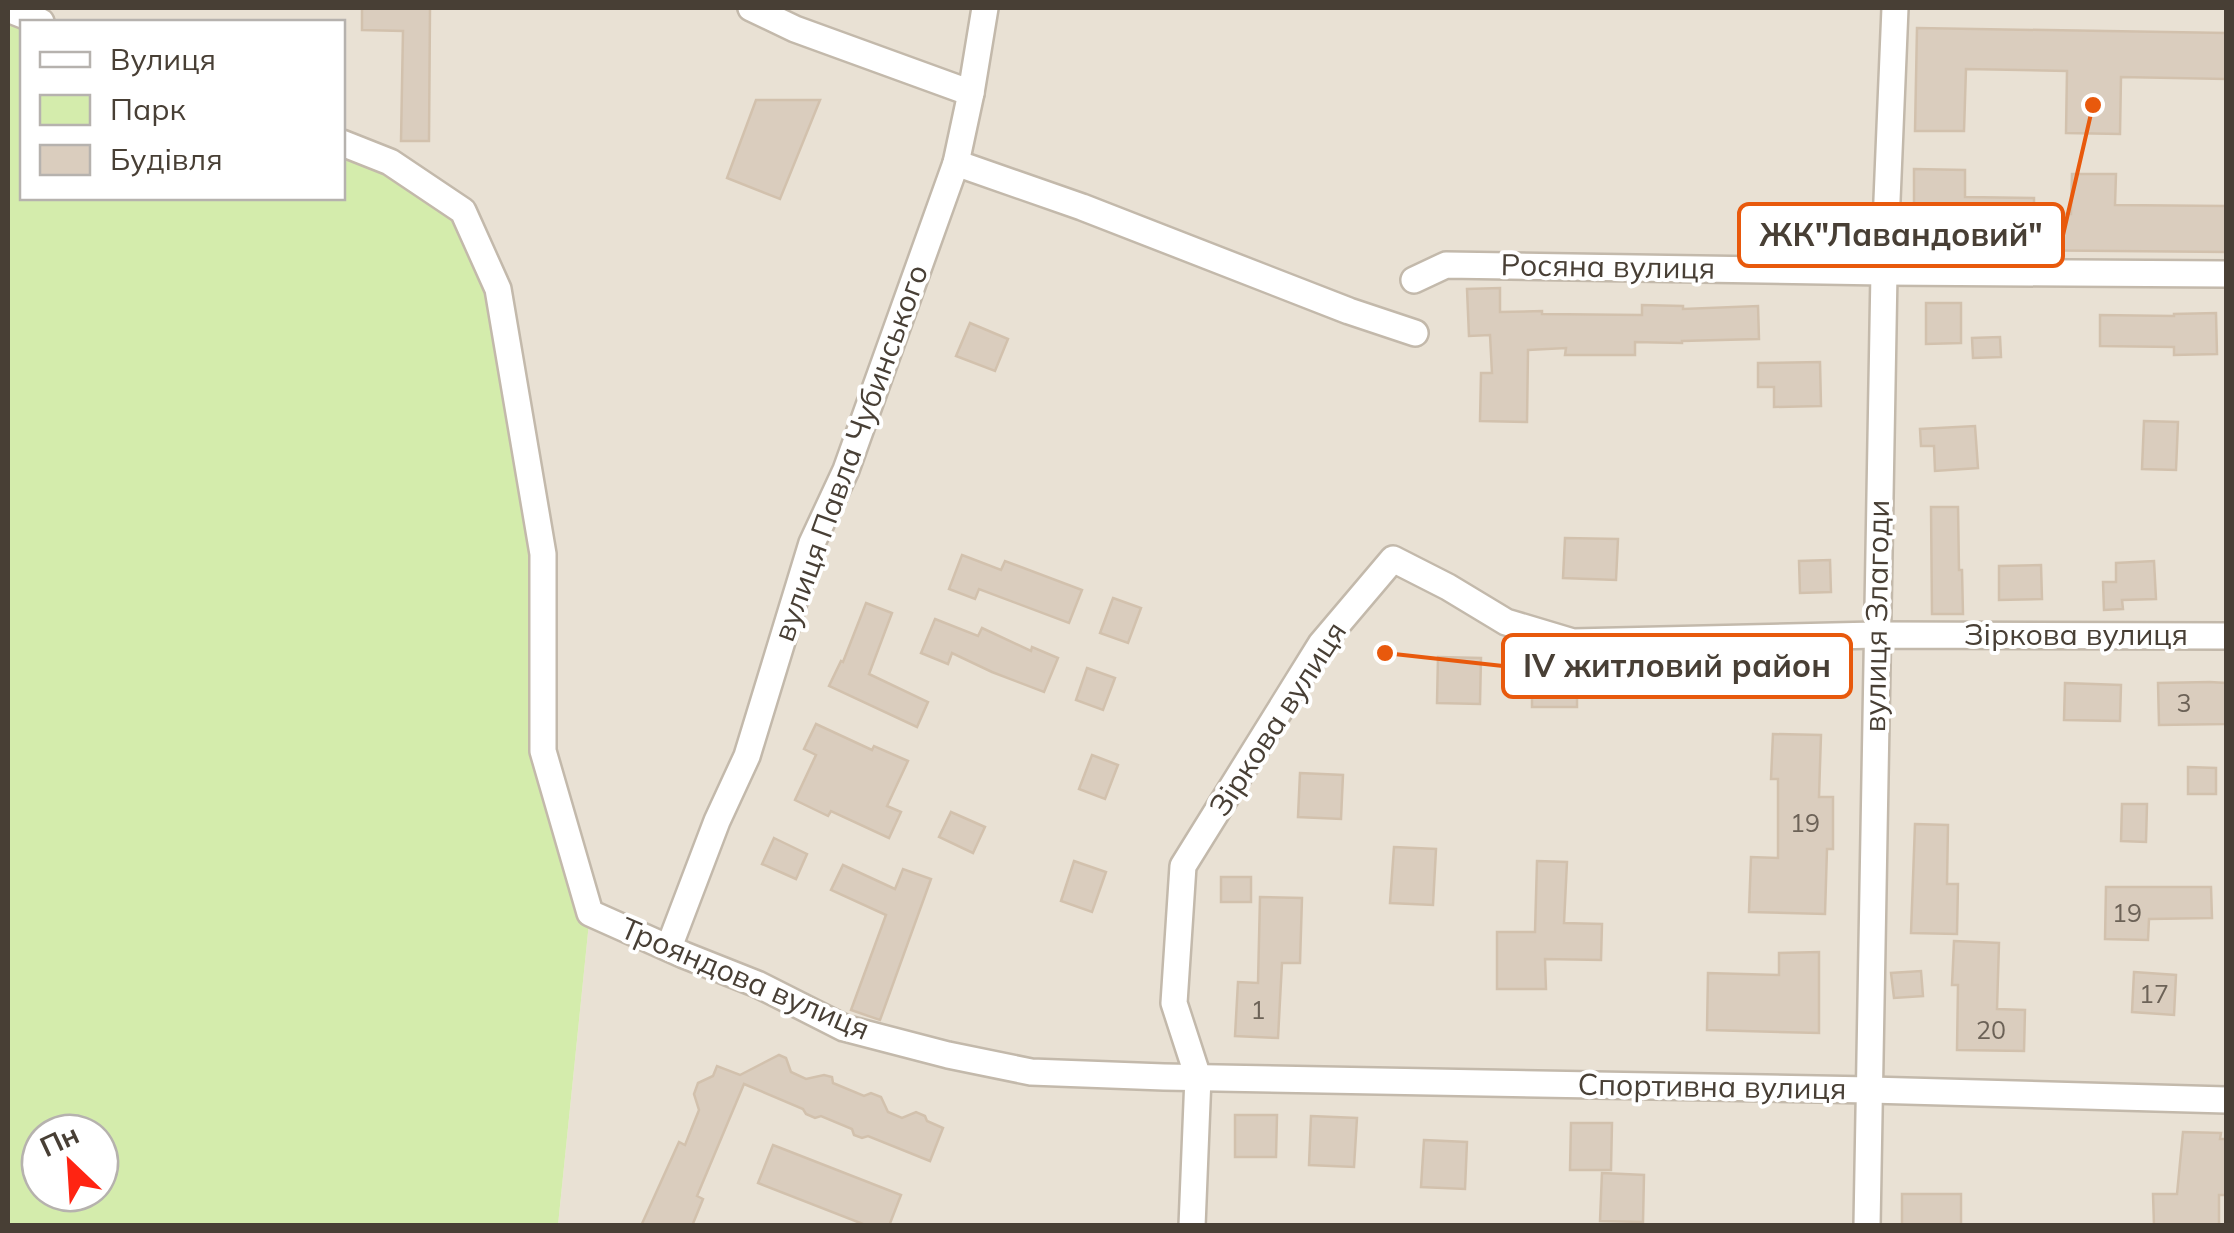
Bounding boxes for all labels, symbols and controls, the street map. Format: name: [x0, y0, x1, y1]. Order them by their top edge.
legend: [20, 20, 345, 200]
text: Вулиця: [110, 40, 216, 78]
text: Парк: [110, 90, 187, 128]
text: Будівля: [110, 140, 223, 178]
callout: ЖК"Лавандовий": [1739, 204, 2063, 266]
text: ЖК"Лавандовий": [1759, 214, 2043, 254]
street label: Росяна вулиця: [1500, 245, 1716, 287]
street label: вулиця Павла Чубинського: [764, 259, 936, 646]
street label: вулиця Злагоди: [1855, 499, 1897, 733]
street label: Зіркова вулиця: [1200, 614, 1354, 823]
street label: Зіркова вулиця: [1964, 615, 2188, 653]
callout: IV житловий район: [1503, 635, 1851, 697]
text: IV житловий район: [1523, 645, 1831, 685]
house number: 3: [2176, 687, 2192, 718]
house number: 19: [1790, 807, 1820, 838]
house number: 19: [2112, 897, 2142, 928]
street label: Трояндова вулиця: [615, 908, 876, 1048]
house number: 17: [2139, 978, 2169, 1009]
house number: 1: [1250, 994, 1266, 1025]
house number: 20: [1976, 1014, 2006, 1045]
street label: Спортивна вулиця: [1577, 1065, 1847, 1107]
north arrow: [20, 1113, 120, 1213]
text: Пн: [34, 1116, 84, 1164]

